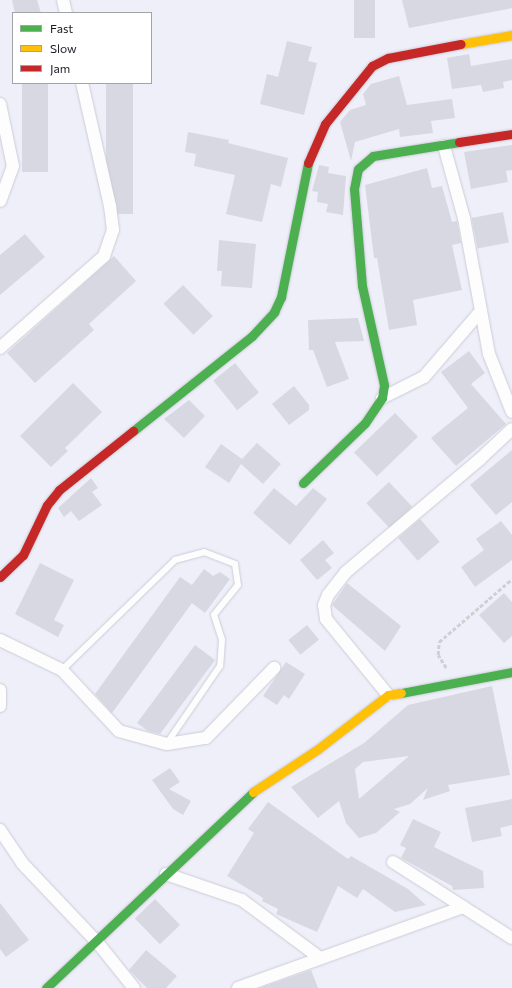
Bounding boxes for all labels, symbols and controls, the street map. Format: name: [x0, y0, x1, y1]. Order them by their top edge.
legend: [12, 12, 152, 84]
text: Fast: [50, 21, 73, 35]
text: Slow: [50, 41, 77, 55]
text: Jam: [50, 61, 70, 75]

